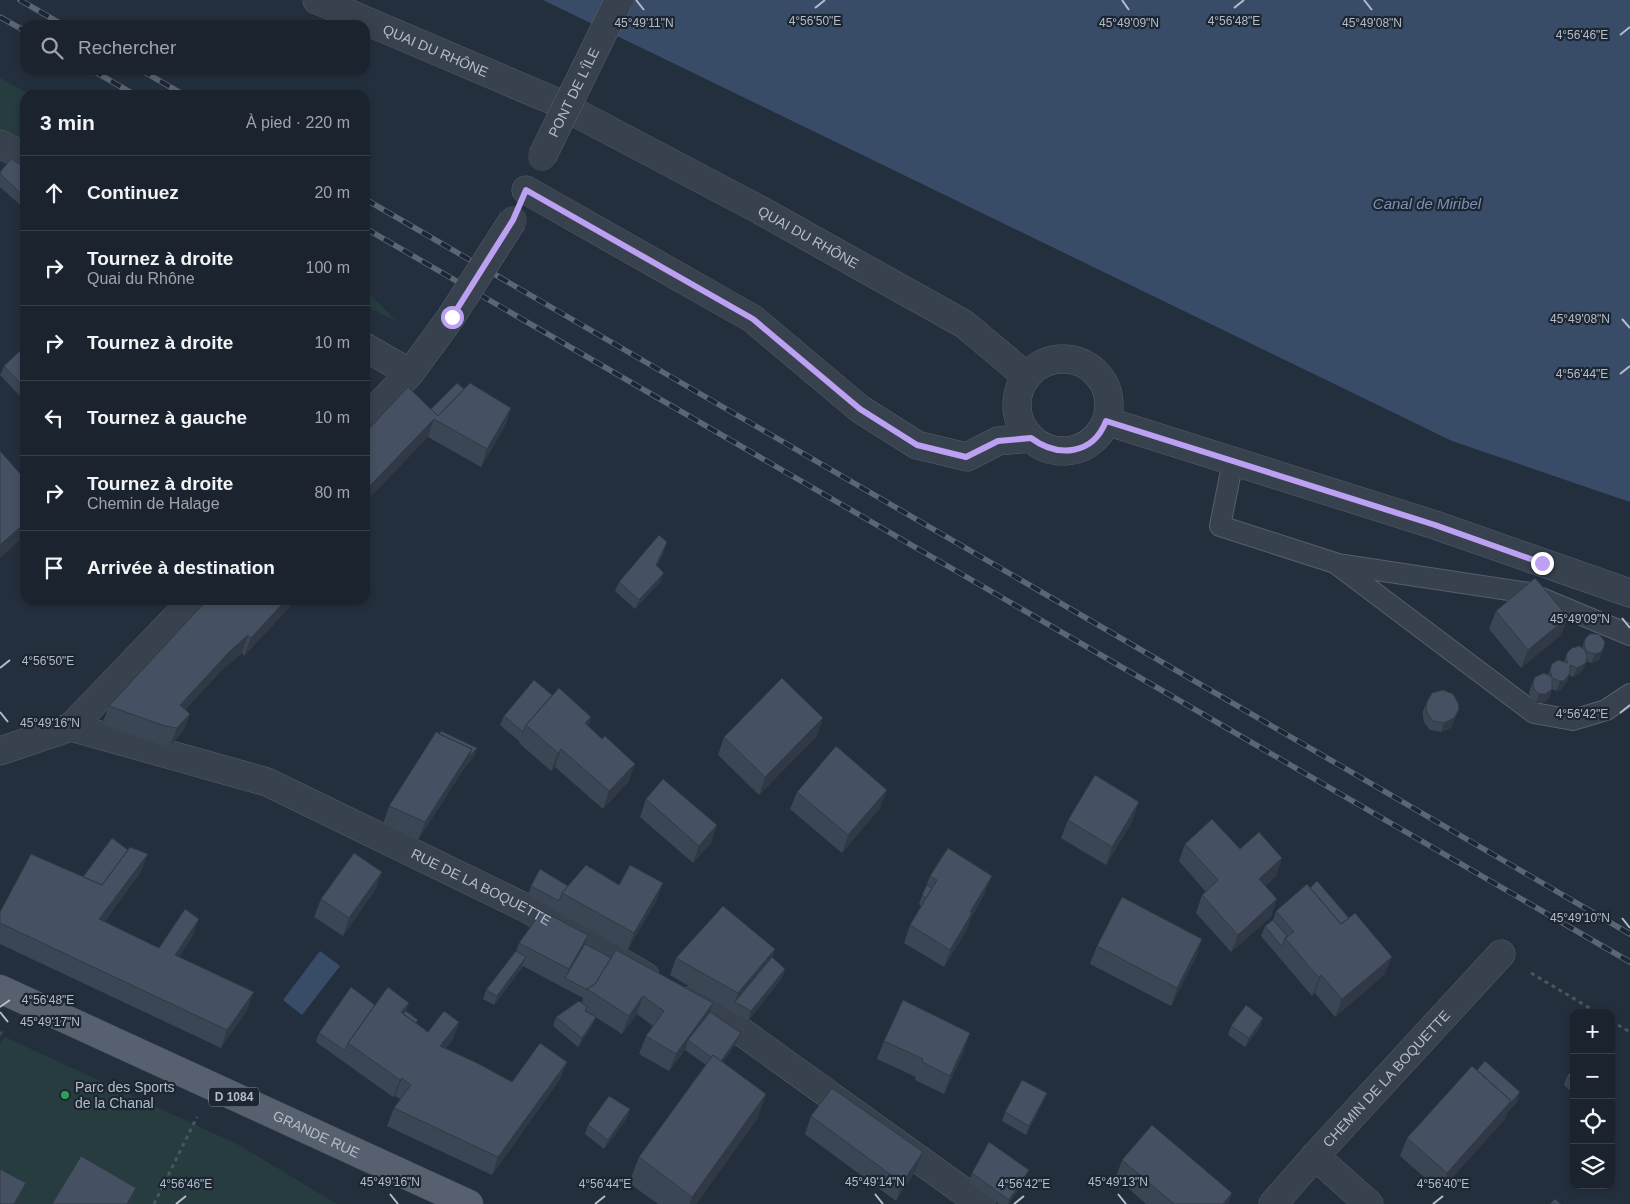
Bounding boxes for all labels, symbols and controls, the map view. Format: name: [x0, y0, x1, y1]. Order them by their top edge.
text: 4°56'50"E: [789, 14, 841, 28]
text: 4°56'48"E: [1208, 14, 1260, 28]
text: 45°49'11"N: [614, 16, 674, 30]
text: 45°49'09"N: [1099, 16, 1159, 30]
text: 45°49'08"N: [1342, 16, 1402, 30]
search box: [20, 20, 370, 75]
street label: QUAI DU RHÔNE: [381, 21, 491, 80]
text: 4°56'46"E: [1556, 28, 1608, 42]
icon: search: [38, 34, 66, 62]
text: Rechercher: [78, 37, 176, 58]
street label: PONT DE L'ÎLE: [545, 45, 602, 140]
text: 3 min: [40, 111, 95, 134]
text: À pied · 220 m: [246, 114, 350, 131]
icon: ahead: [40, 179, 68, 207]
text: Continuez: [87, 182, 179, 203]
text: 20 m: [314, 184, 350, 201]
water label: Canal de Miribel: [1373, 195, 1482, 212]
street label: QUAI DU RHÔNE: [755, 203, 862, 272]
text: Tournez à droite: [87, 248, 233, 269]
icon: right: [40, 254, 68, 282]
text: 100 m: [306, 259, 350, 276]
text: Quai du Rhône: [87, 270, 195, 287]
route start: [441, 306, 464, 329]
text: 45°49'08"N: [1550, 312, 1610, 326]
icon: right: [40, 329, 68, 357]
text: Tournez à droite: [87, 332, 233, 353]
text: 10 m: [314, 334, 350, 351]
text: 4°56'44"E: [1556, 367, 1608, 381]
icon: left: [40, 404, 68, 432]
text: Tournez à gauche: [87, 407, 247, 428]
text: 10 m: [314, 409, 350, 426]
text: Tournez à droite: [87, 473, 233, 494]
icon: right: [40, 479, 68, 507]
text: 80 m: [314, 484, 350, 501]
text: Chemin de Halage: [87, 495, 220, 512]
route end: [1531, 552, 1554, 575]
icon: arrive: [40, 554, 68, 582]
text: Arrivée à destination: [87, 557, 275, 578]
text: 45°49'09"N: [1550, 612, 1610, 626]
text: 4°56'50"E: [22, 654, 74, 668]
text: 4°56'42"E: [1556, 707, 1608, 721]
text: 45°49'16"N: [20, 716, 80, 730]
street label: RUE DE LA BOQUETTE: [409, 845, 554, 929]
text: 45°49'10"N: [1550, 911, 1610, 925]
text: 4°56'48"E: [22, 993, 74, 1007]
street label: CHEMIN DE LA BOQUETTE: [1319, 1007, 1453, 1150]
map controls: [1570, 1009, 1615, 1189]
button: +: [1570, 1009, 1615, 1054]
text: 45°49'17"N: [20, 1015, 80, 1029]
button: −: [1570, 1054, 1615, 1099]
place label: Parc des Sports de la Chanal: [75, 1079, 175, 1111]
road number: D 1084: [209, 1088, 259, 1106]
marker: Parc des Sports de la Chanal: [59, 1089, 71, 1101]
button: locate: [1570, 1099, 1615, 1144]
street label: GRANDE RUE: [271, 1107, 362, 1161]
button: layers: [1570, 1144, 1615, 1189]
text: 45°49'16"N: [360, 1175, 420, 1189]
text: 45°49'14"N: [845, 1175, 905, 1189]
text: 45°49'13"N: [1088, 1175, 1148, 1189]
text: 4°56'46"E: [160, 1177, 212, 1191]
text: 4°56'44"E: [579, 1177, 631, 1191]
text: 4°56'42"E: [998, 1177, 1050, 1191]
text: 4°56'40"E: [1417, 1177, 1469, 1191]

